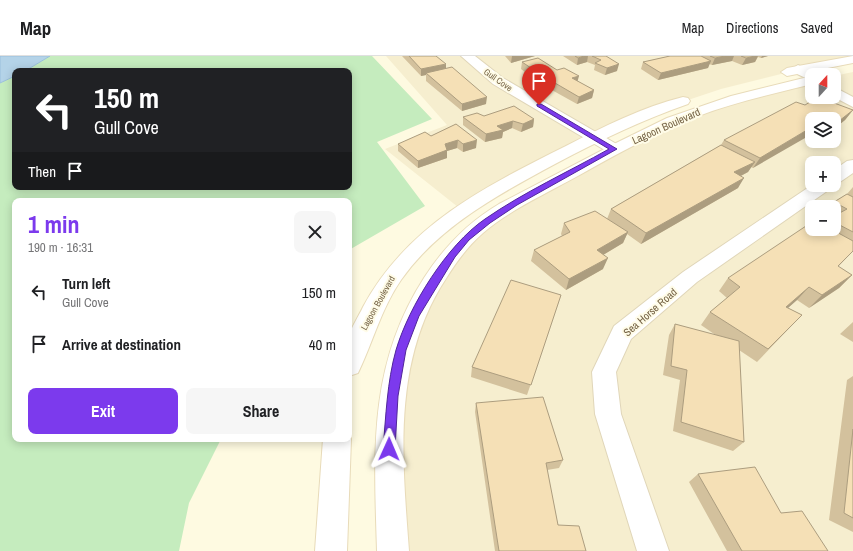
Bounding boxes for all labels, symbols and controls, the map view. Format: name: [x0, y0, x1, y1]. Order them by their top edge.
text: Map: [20, 15, 51, 41]
text: Map: [682, 19, 704, 37]
text: Directions: [726, 19, 778, 37]
text: Saved: [800, 19, 833, 37]
pin: [522, 64, 556, 105]
street label: Gull Cove: [481, 66, 515, 94]
north arrow: [805, 68, 841, 104]
map controls: [805, 68, 841, 236]
icon: arrive: [528, 70, 550, 92]
text: 150 m: [94, 79, 159, 117]
icon: left: [28, 84, 80, 136]
street label: Lagoon Boulevard: [630, 105, 702, 147]
button: layers: [805, 112, 841, 148]
text: Gull Cove: [94, 115, 159, 140]
button: +: [805, 156, 841, 192]
icon: arrive: [64, 160, 86, 182]
text: Then: [28, 161, 56, 182]
button: −: [805, 200, 841, 236]
text: 1 min: [28, 208, 79, 240]
button: close: [294, 211, 336, 253]
text: 190 m · 16:31: [28, 239, 93, 256]
text: Turn left: [62, 273, 110, 294]
street label: Lagoon Boulevard: [358, 274, 398, 332]
icon: left: [28, 281, 50, 303]
text: 150 m: [302, 282, 336, 303]
street label: Sea Horse Road: [620, 285, 680, 339]
text: Gull Cove: [62, 294, 109, 311]
icon: arrive: [28, 333, 50, 355]
text: Arrive at destination: [62, 334, 181, 355]
text: 40 m: [309, 334, 336, 355]
button: Exit: [28, 388, 178, 434]
button: Share: [186, 388, 336, 434]
position arrow: [368, 428, 410, 470]

